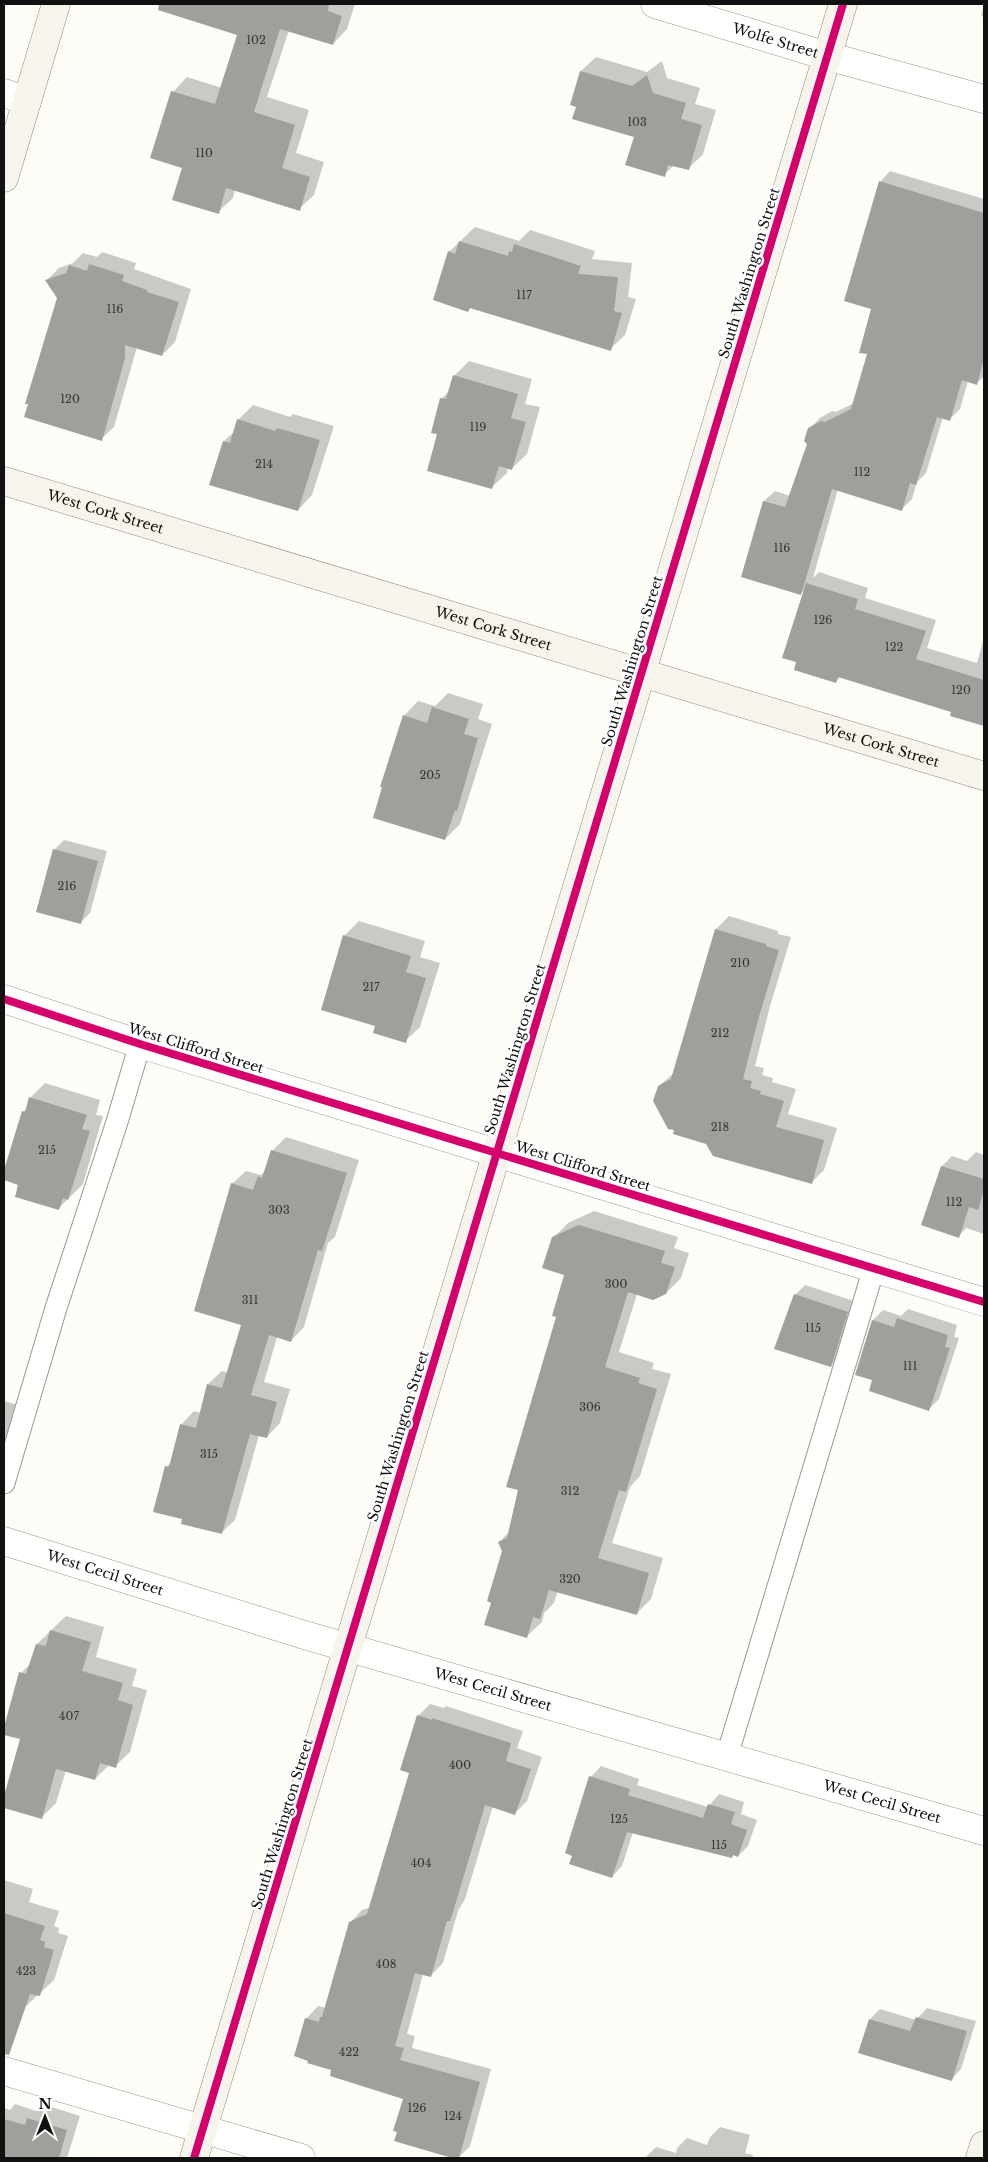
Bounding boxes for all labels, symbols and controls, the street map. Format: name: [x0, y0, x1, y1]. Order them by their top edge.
street label: Wolfe Street: [729, 19, 821, 62]
house number: 102: [246, 33, 266, 47]
house number: 103: [627, 115, 647, 129]
house number: 110: [195, 146, 213, 160]
street label: South Washington Street: [714, 185, 784, 361]
house number: 117: [516, 288, 532, 302]
house number: 116: [107, 302, 123, 316]
house number: 120: [60, 392, 80, 406]
house number: 119: [470, 420, 486, 434]
house number: 214: [255, 457, 273, 471]
house number: 112: [854, 465, 871, 479]
street label: West Cork Street: [44, 485, 167, 538]
house number: 116: [774, 541, 790, 555]
street label: South Washington Street: [597, 573, 667, 749]
street label: West Cork Street: [432, 602, 554, 655]
house number: 126: [814, 613, 832, 627]
house number: 122: [885, 640, 903, 654]
house number: 120: [951, 683, 971, 697]
street label: West Cork Street: [820, 719, 942, 771]
house number: 205: [420, 768, 440, 782]
house number: 216: [58, 879, 76, 893]
house number: 210: [730, 956, 750, 970]
street label: South Washington Street: [480, 961, 550, 1137]
house number: 217: [362, 980, 380, 994]
street label: West Clifford Street: [125, 1018, 267, 1077]
house number: 212: [711, 1026, 729, 1040]
house number: 218: [711, 1120, 729, 1134]
street label: West Clifford Street: [512, 1136, 654, 1195]
house number: 215: [38, 1143, 56, 1157]
house number: 112: [946, 1195, 963, 1209]
house number: 303: [268, 1203, 290, 1217]
house number: 300: [605, 1277, 627, 1291]
house number: 311: [242, 1293, 258, 1307]
house number: 115: [805, 1321, 821, 1335]
street label: South Washington Street: [363, 1348, 433, 1524]
house number: 111: [903, 1359, 917, 1373]
house number: 306: [579, 1400, 601, 1414]
house number: 315: [200, 1447, 218, 1461]
house number: 312: [561, 1484, 579, 1498]
street label: West Cecil Street: [44, 1546, 166, 1600]
house number: 320: [559, 1572, 581, 1586]
street label: West Cecil Street: [431, 1664, 554, 1715]
house number: 407: [59, 1709, 79, 1723]
street label: South Washington Street: [247, 1736, 317, 1912]
house number: 400: [449, 1758, 471, 1772]
street label: West Cecil Street: [820, 1776, 944, 1827]
house number: 125: [610, 1812, 628, 1826]
house number: 115: [711, 1838, 727, 1852]
house number: 404: [411, 1856, 431, 1870]
house number: 408: [376, 1957, 396, 1971]
house number: 423: [16, 1964, 36, 1978]
house number: 422: [339, 2045, 359, 2059]
north arrow: [20, 2092, 70, 2142]
text: N: [38, 2095, 52, 2113]
house number: 126: [408, 2101, 426, 2115]
house number: 124: [444, 2109, 462, 2123]

